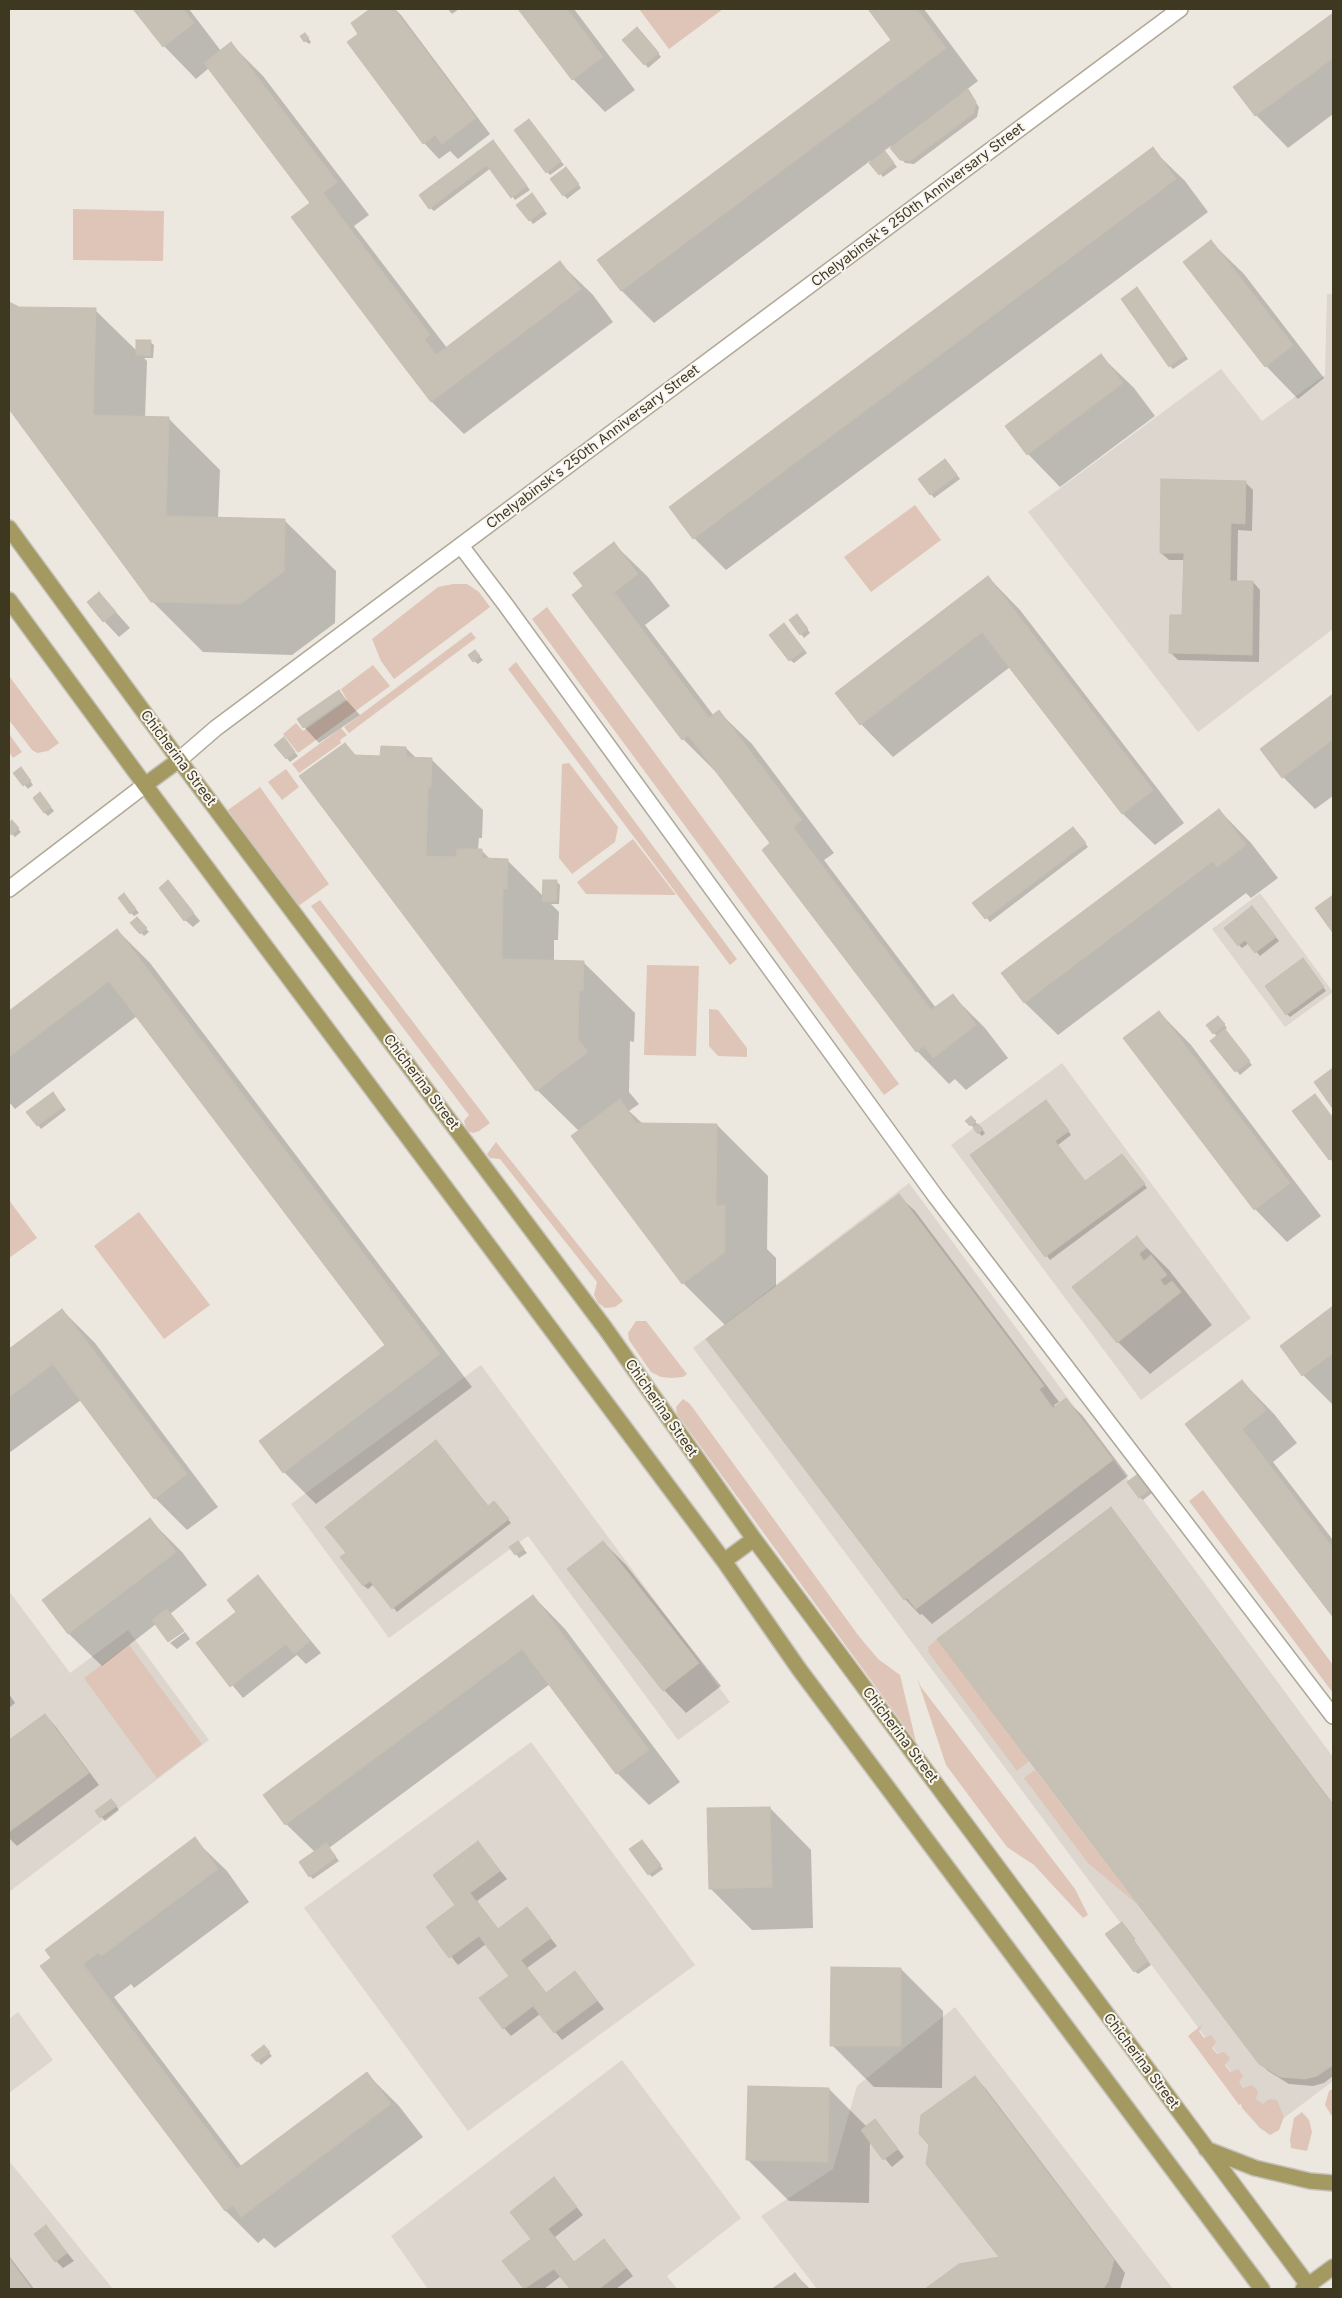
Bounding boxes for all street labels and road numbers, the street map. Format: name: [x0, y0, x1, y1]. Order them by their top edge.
street label: Chelyabinsk's 250th Anniversary Street: [808, 119, 1028, 291]
street label: Chelyabinsk's 250th Anniversary Street: [483, 361, 703, 533]
street label: Chicherina Street: [137, 707, 219, 809]
street label: Chicherina Street: [380, 1031, 462, 1133]
street label: Chicherina Street: [621, 1356, 701, 1460]
street label: Chicherina Street: [859, 1684, 941, 1786]
street label: Chicherina Street: [1100, 2010, 1182, 2112]

